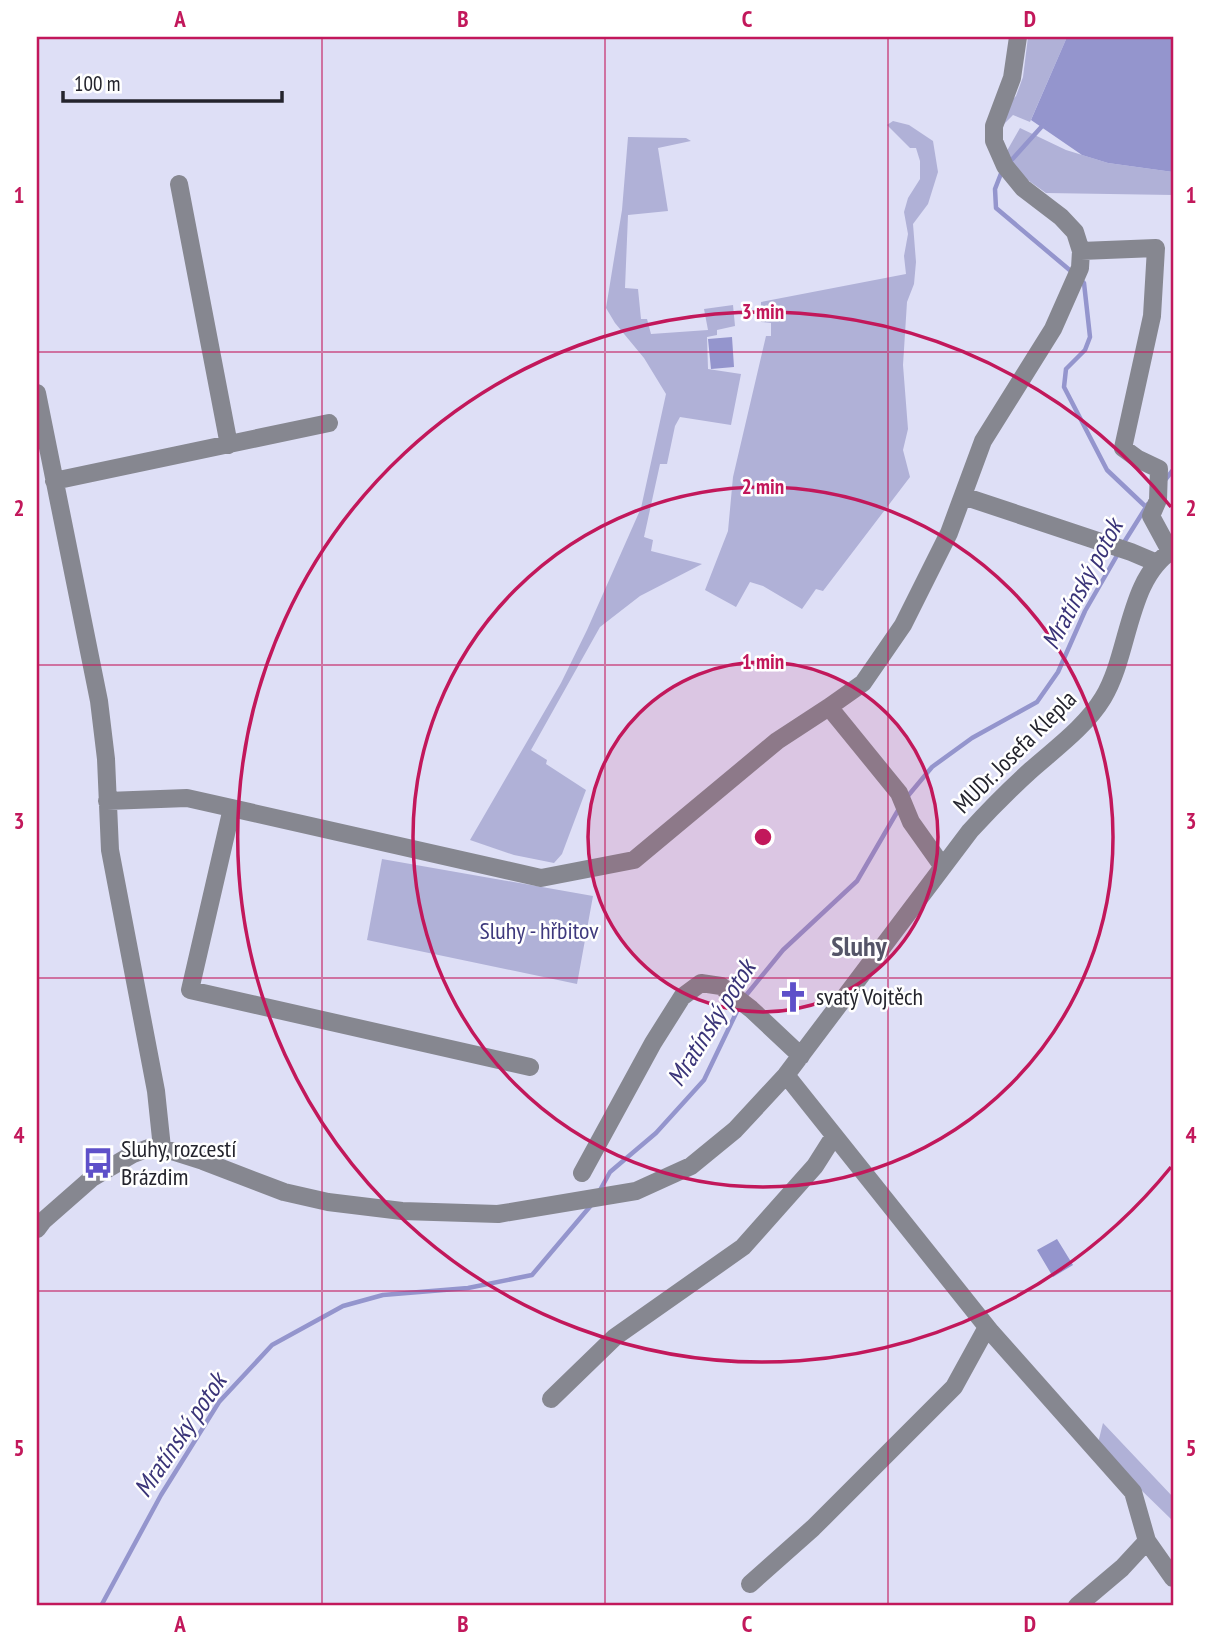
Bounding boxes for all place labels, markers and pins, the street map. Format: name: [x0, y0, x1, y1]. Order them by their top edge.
centre of rings: [751, 825, 775, 849]
church icon: svatý Vojtěch: [776, 980, 810, 1014]
place label: svatý Vojtěch: [816, 981, 923, 1012]
place label: Sluhy, rozcestí Brázdim: [121, 1133, 236, 1192]
bus stop icon: Sluhy, rozcestí Brázdim: [81, 1146, 115, 1180]

